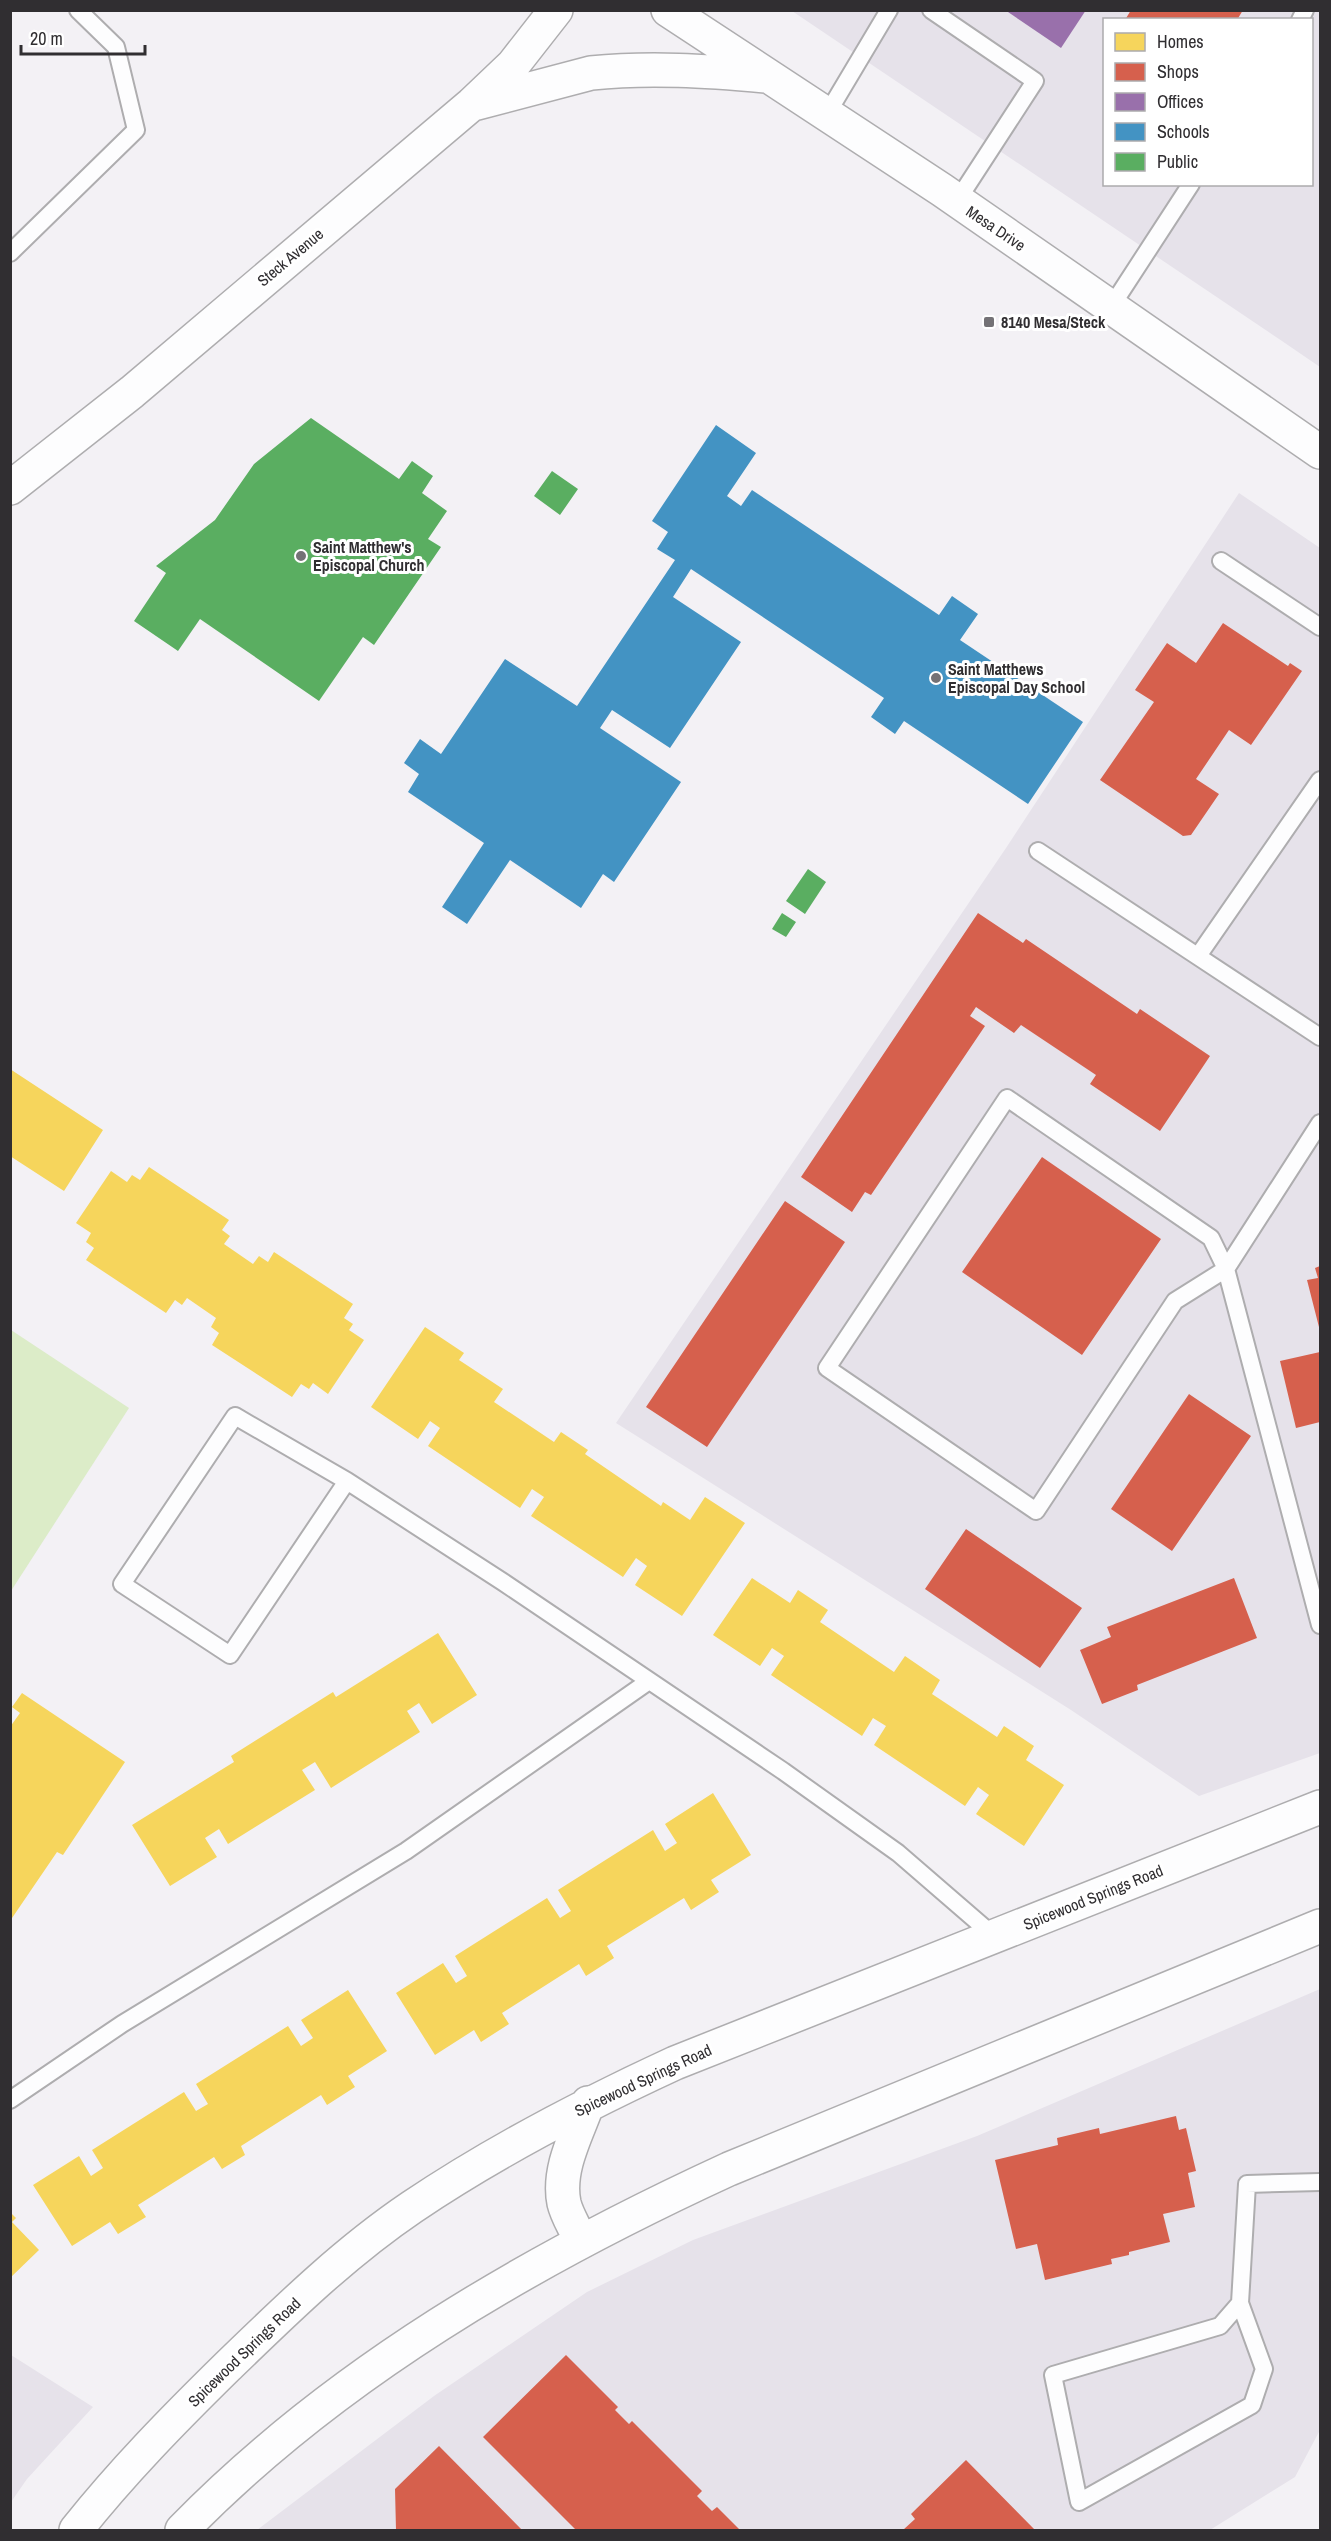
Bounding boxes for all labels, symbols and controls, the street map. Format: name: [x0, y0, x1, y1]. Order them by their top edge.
scale bar: [21, 18, 146, 56]
legend: [1103, 18, 1313, 186]
text: 20 m: [30, 26, 63, 51]
text: Homes: [1157, 29, 1204, 54]
text: Shops: [1157, 59, 1199, 84]
text: Offices: [1157, 89, 1204, 114]
text: Schools: [1157, 119, 1210, 144]
text: Public: [1157, 149, 1198, 174]
street label: Mesa Drive: [962, 200, 1030, 256]
street label: Steck Avenue: [252, 223, 328, 291]
place label: 8140 Mesa/Steck: [1001, 311, 1106, 333]
marker: 8140 Mesa/Steck: [982, 315, 996, 329]
place label: Saint Matthew's Episcopal Church: [313, 536, 425, 576]
marker: Saint Matthew's Episcopal Church: [294, 549, 308, 563]
place label: Saint Matthews Episcopal Day School: [948, 658, 1085, 698]
marker: Saint Matthews Episcopal Day School: [929, 671, 943, 685]
street label: Spicewood Springs Road: [1020, 1859, 1166, 1935]
street label: Spicewood Springs Road: [571, 2039, 715, 2121]
street label: Spicewood Springs Road: [183, 2292, 305, 2412]

